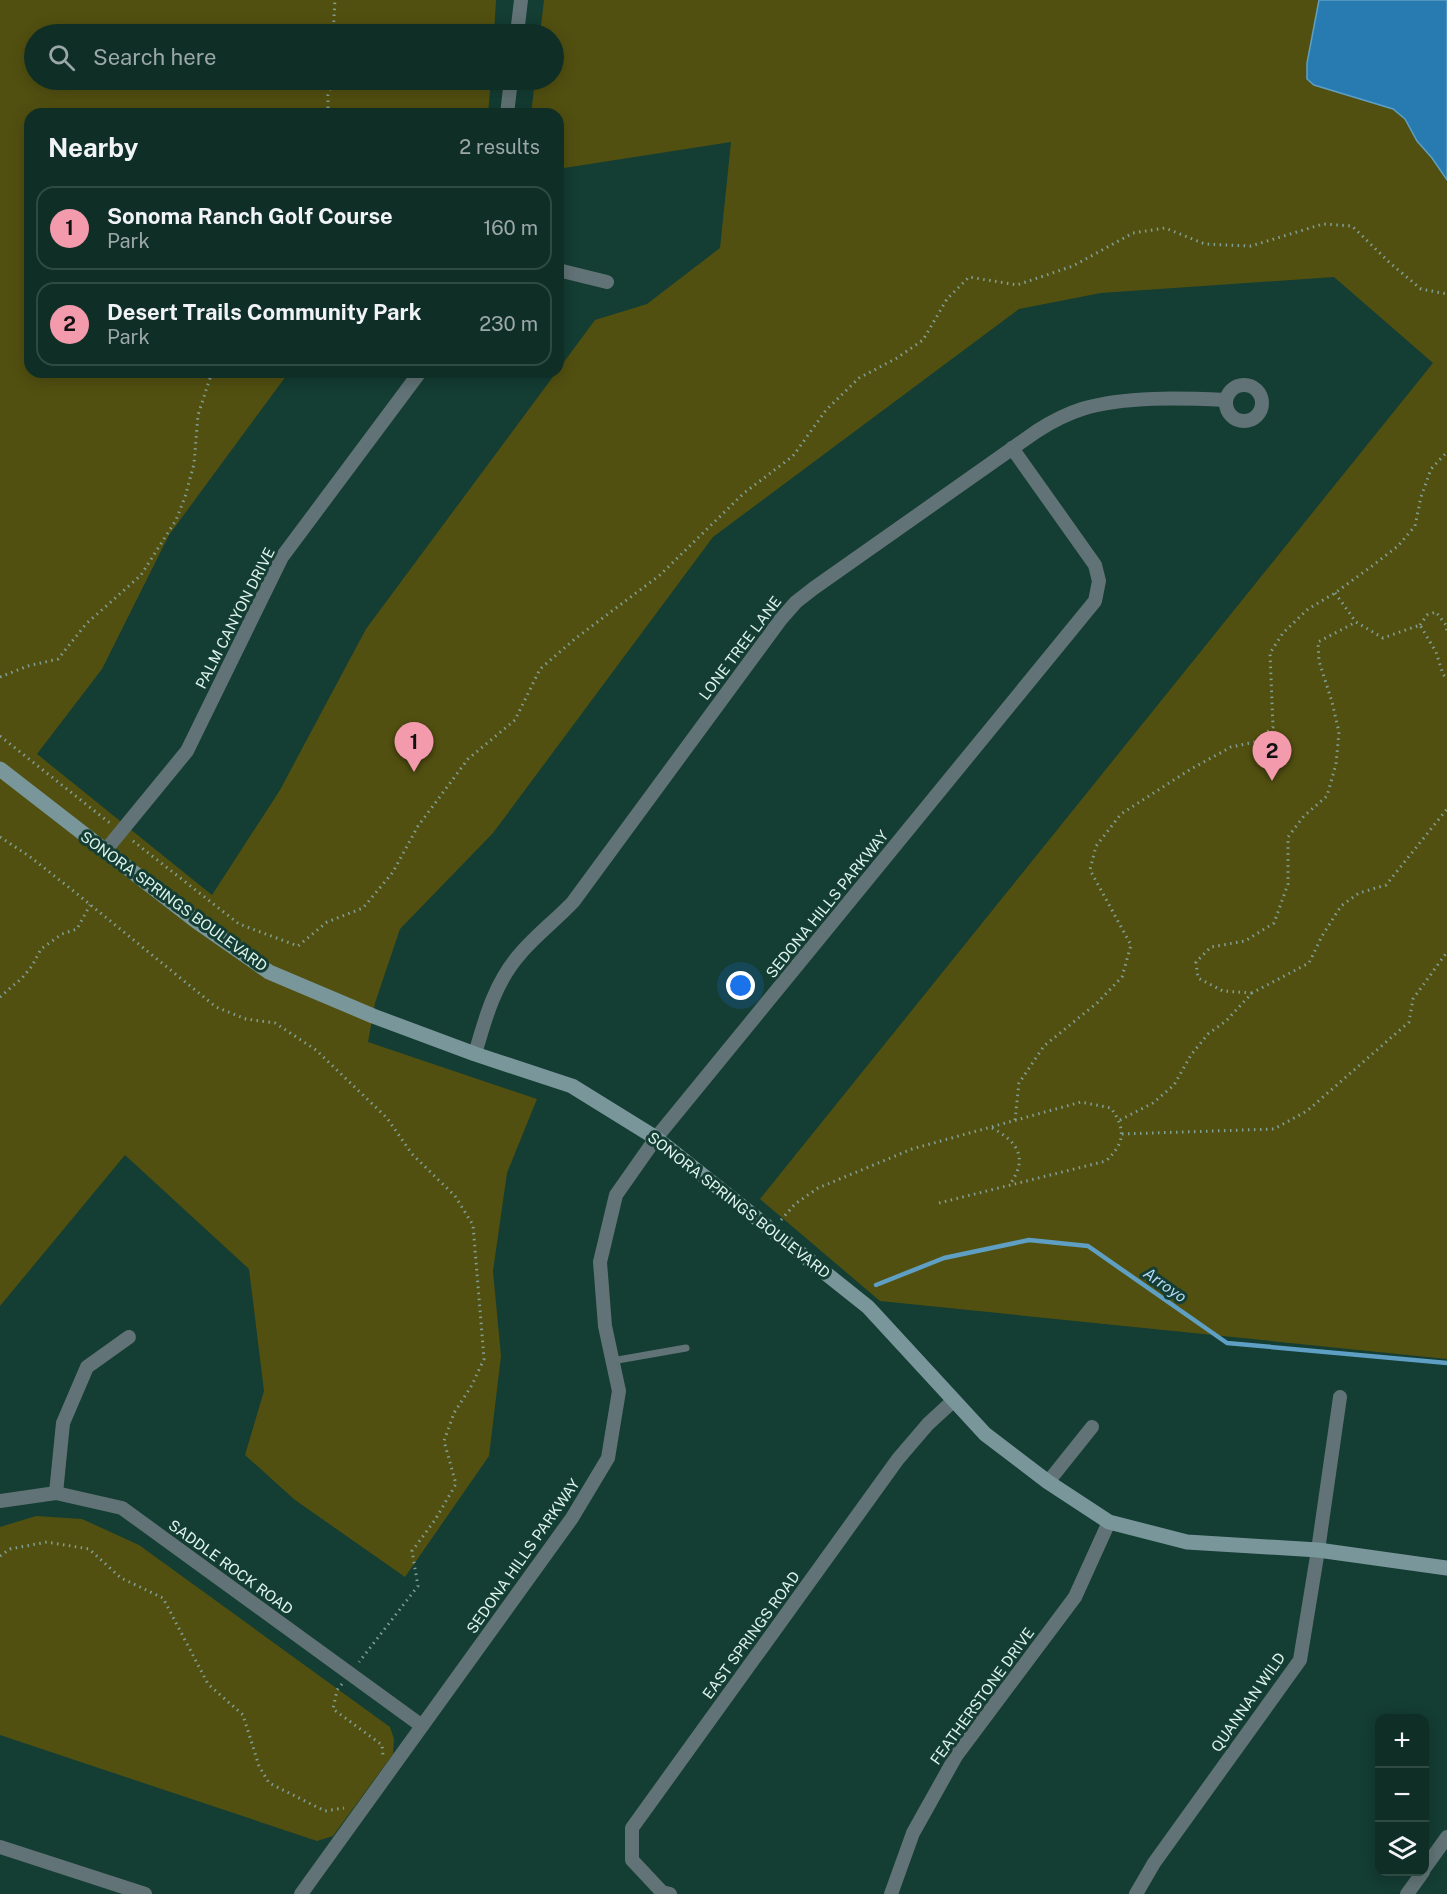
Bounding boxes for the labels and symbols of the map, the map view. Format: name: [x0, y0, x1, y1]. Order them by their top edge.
street label: PALM CANYON DRIVE: [192, 545, 278, 691]
street label: LONE TREE LANE: [696, 593, 784, 703]
pin: 1: [394, 722, 434, 772]
pin: 2: [1252, 732, 1292, 781]
street label: SEDONA HILLS PARKWAY: [762, 827, 892, 981]
street label: SONORA SPRINGS BOULEVARD: [77, 828, 271, 974]
your location: [726, 971, 755, 1000]
street label: SONORA SPRINGS BOULEVARD: [645, 1129, 833, 1281]
water label: Arroyo: [1140, 1263, 1190, 1307]
street label: SEDONA HILLS PARKWAY: [463, 1476, 583, 1636]
street label: SADDLE ROCK ROAD: [166, 1516, 296, 1618]
street label: EAST SPRINGS ROAD: [699, 1568, 803, 1702]
street label: FEATHERSTONE DRIVE: [927, 1624, 1037, 1768]
street label: QUANNAN WILD: [1207, 1649, 1289, 1755]

